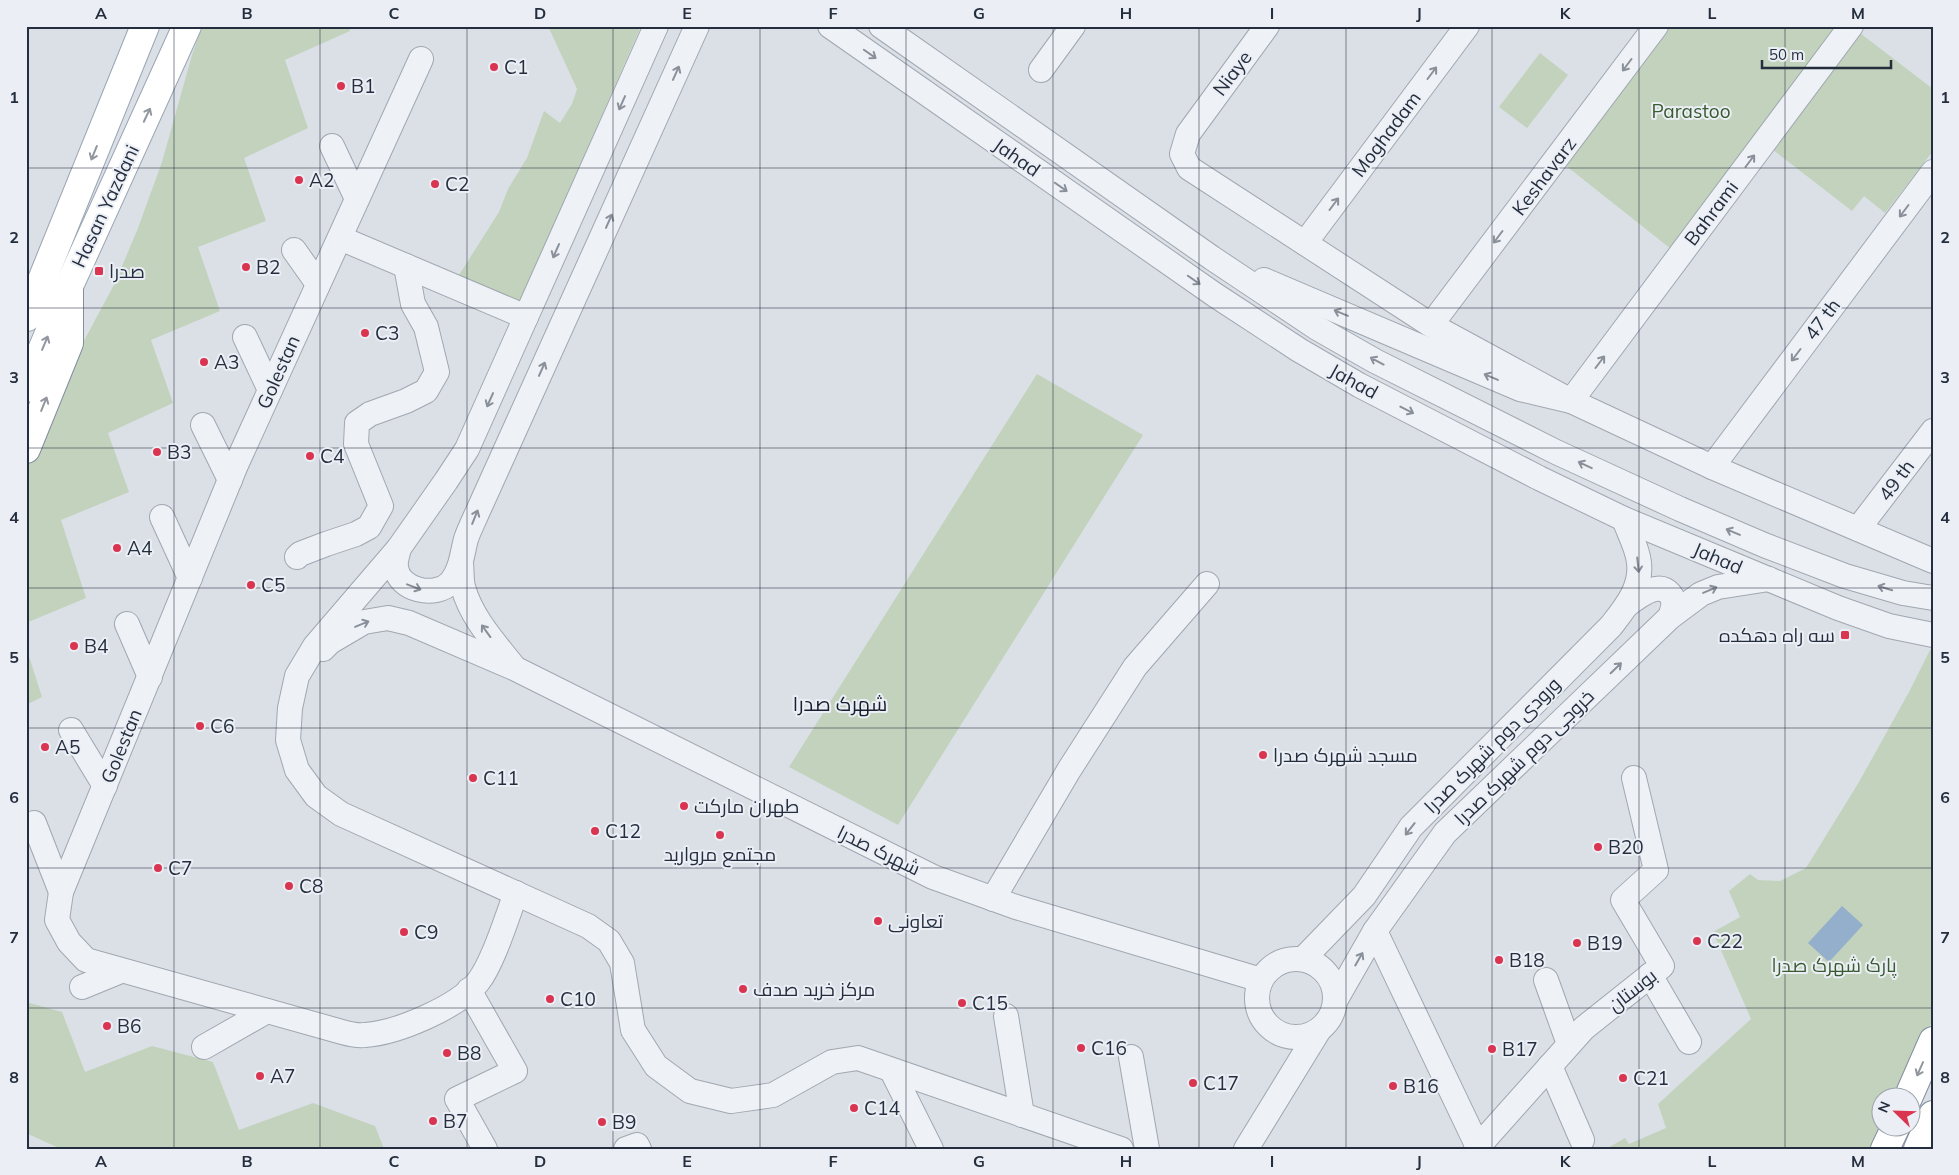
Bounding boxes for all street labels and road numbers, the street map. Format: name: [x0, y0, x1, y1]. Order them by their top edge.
street label: Niaye: [1207, 46, 1257, 100]
street label: Moghadam: [1346, 87, 1426, 181]
street label: Jahad: [989, 132, 1045, 182]
street label: Keshavarz: [1507, 132, 1581, 220]
street label: Hasan Yazdani: [66, 141, 144, 271]
street label: Bahrami: [1679, 176, 1743, 250]
street label: 47 th: [1799, 294, 1845, 344]
street label: Golestan: [251, 331, 305, 413]
street label: Jahad: [1326, 358, 1382, 404]
street label: 49 th: [1873, 455, 1919, 505]
street label: Jahad: [1690, 537, 1746, 579]
street label: ورودی دوم شهرک صدرا: [1419, 672, 1567, 820]
street label: خروجی دوم شهرک صدرا: [1449, 684, 1600, 831]
street label: Golestan: [95, 705, 147, 787]
street label: شهرک صدرا: [833, 820, 925, 880]
street label: بوستان: [1603, 963, 1661, 1017]

